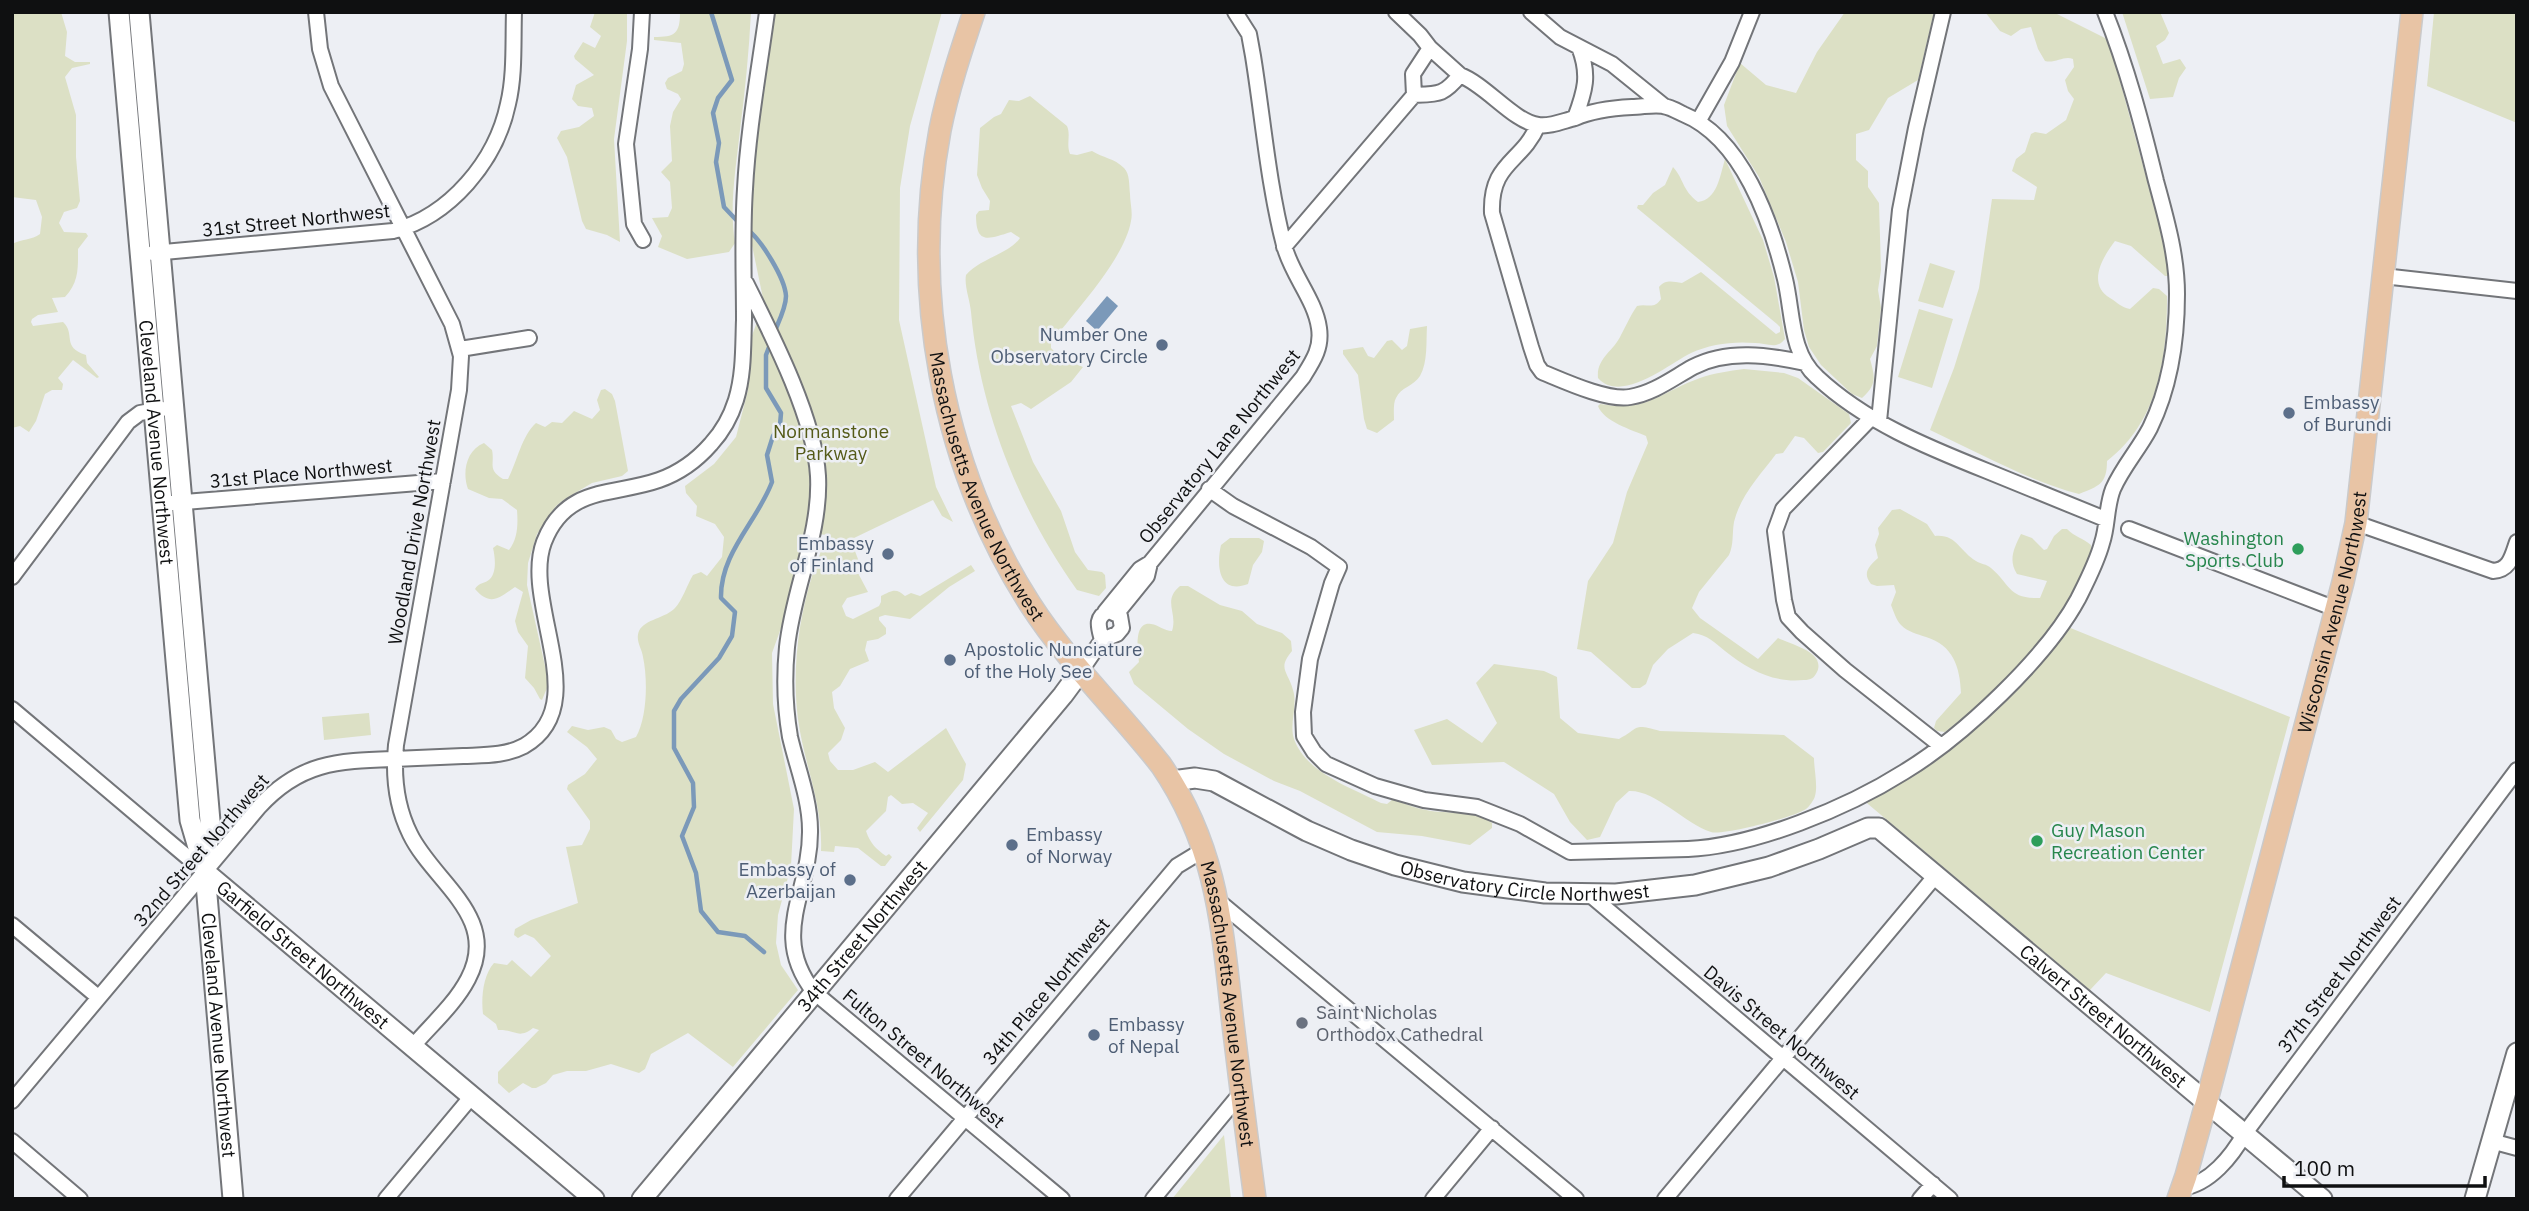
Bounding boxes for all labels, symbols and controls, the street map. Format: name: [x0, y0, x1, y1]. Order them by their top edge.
street label: 31st Street Northwest: [201, 198, 391, 242]
street label: Cleveland Avenue Northwest: [134, 319, 180, 566]
place label: Number One Observatory Circle: [990, 322, 1148, 368]
marker: Number One Observatory Circle: [1154, 337, 1170, 353]
street label: Observatory Lane Northwest: [1133, 344, 1305, 548]
street label: Massachusetts Avenue Northwest: [924, 350, 1050, 626]
place label: Embassy of Burundi: [2303, 390, 2392, 436]
marker: Embassy of Burundi: [2281, 405, 2297, 421]
street label: Woodland Drive Northwest: [382, 417, 446, 647]
park label: Normanstone Parkway: [773, 419, 889, 465]
street label: 31st Place Northwest: [209, 453, 393, 493]
street label: Wisconsin Avenue Northwest: [2292, 490, 2371, 736]
place label: Washington Sports Club: [2183, 526, 2284, 572]
place label: Embassy of Finland: [790, 531, 875, 577]
marker: Washington Sports Club: [2290, 541, 2306, 557]
marker: Embassy of Finland: [880, 546, 896, 562]
place label: Apostolic Nunciature of the Holy See: [964, 637, 1142, 683]
marker: Apostolic Nunciature of the Holy See: [942, 652, 958, 668]
street label: 32nd Street Northwest: [128, 769, 274, 931]
place label: Guy Mason Recreation Center: [2051, 818, 2205, 864]
place label: Embassy of Norway: [1026, 822, 1113, 868]
marker: Guy Mason Recreation Center: [2029, 833, 2045, 849]
marker: Embassy of Norway: [1004, 837, 1020, 853]
street label: 34th Street Northwest: [792, 855, 932, 1017]
street label: Observatory Circle Northwest: [1398, 855, 1651, 906]
place label: Embassy of Azerbaijan: [738, 857, 836, 903]
street label: Massachusetts Avenue Northwest: [1195, 858, 1260, 1149]
marker: Embassy of Azerbaijan: [842, 872, 858, 888]
street label: Garfield Street Northwest: [212, 875, 394, 1034]
street label: 37th Street Northwest: [2272, 891, 2406, 1057]
street label: Cleveland Avenue Northwest: [197, 912, 241, 1159]
street label: 34th Place Northwest: [977, 912, 1115, 1070]
street label: Calvert Street Northwest: [2015, 939, 2192, 1093]
street label: Davis Street Northwest: [1699, 960, 1865, 1104]
street label: Fulton Street Northwest: [838, 983, 1010, 1133]
place label: Saint Nicholas Orthodox Cathedral: [1316, 1000, 1483, 1046]
place label: Embassy of Nepal: [1108, 1012, 1185, 1058]
marker: Saint Nicholas Orthodox Cathedral: [1294, 1015, 1310, 1031]
marker: Embassy of Nepal: [1086, 1027, 1102, 1043]
scale bar: [2284, 1144, 2485, 1188]
text: 100 m: [2294, 1154, 2355, 1182]

